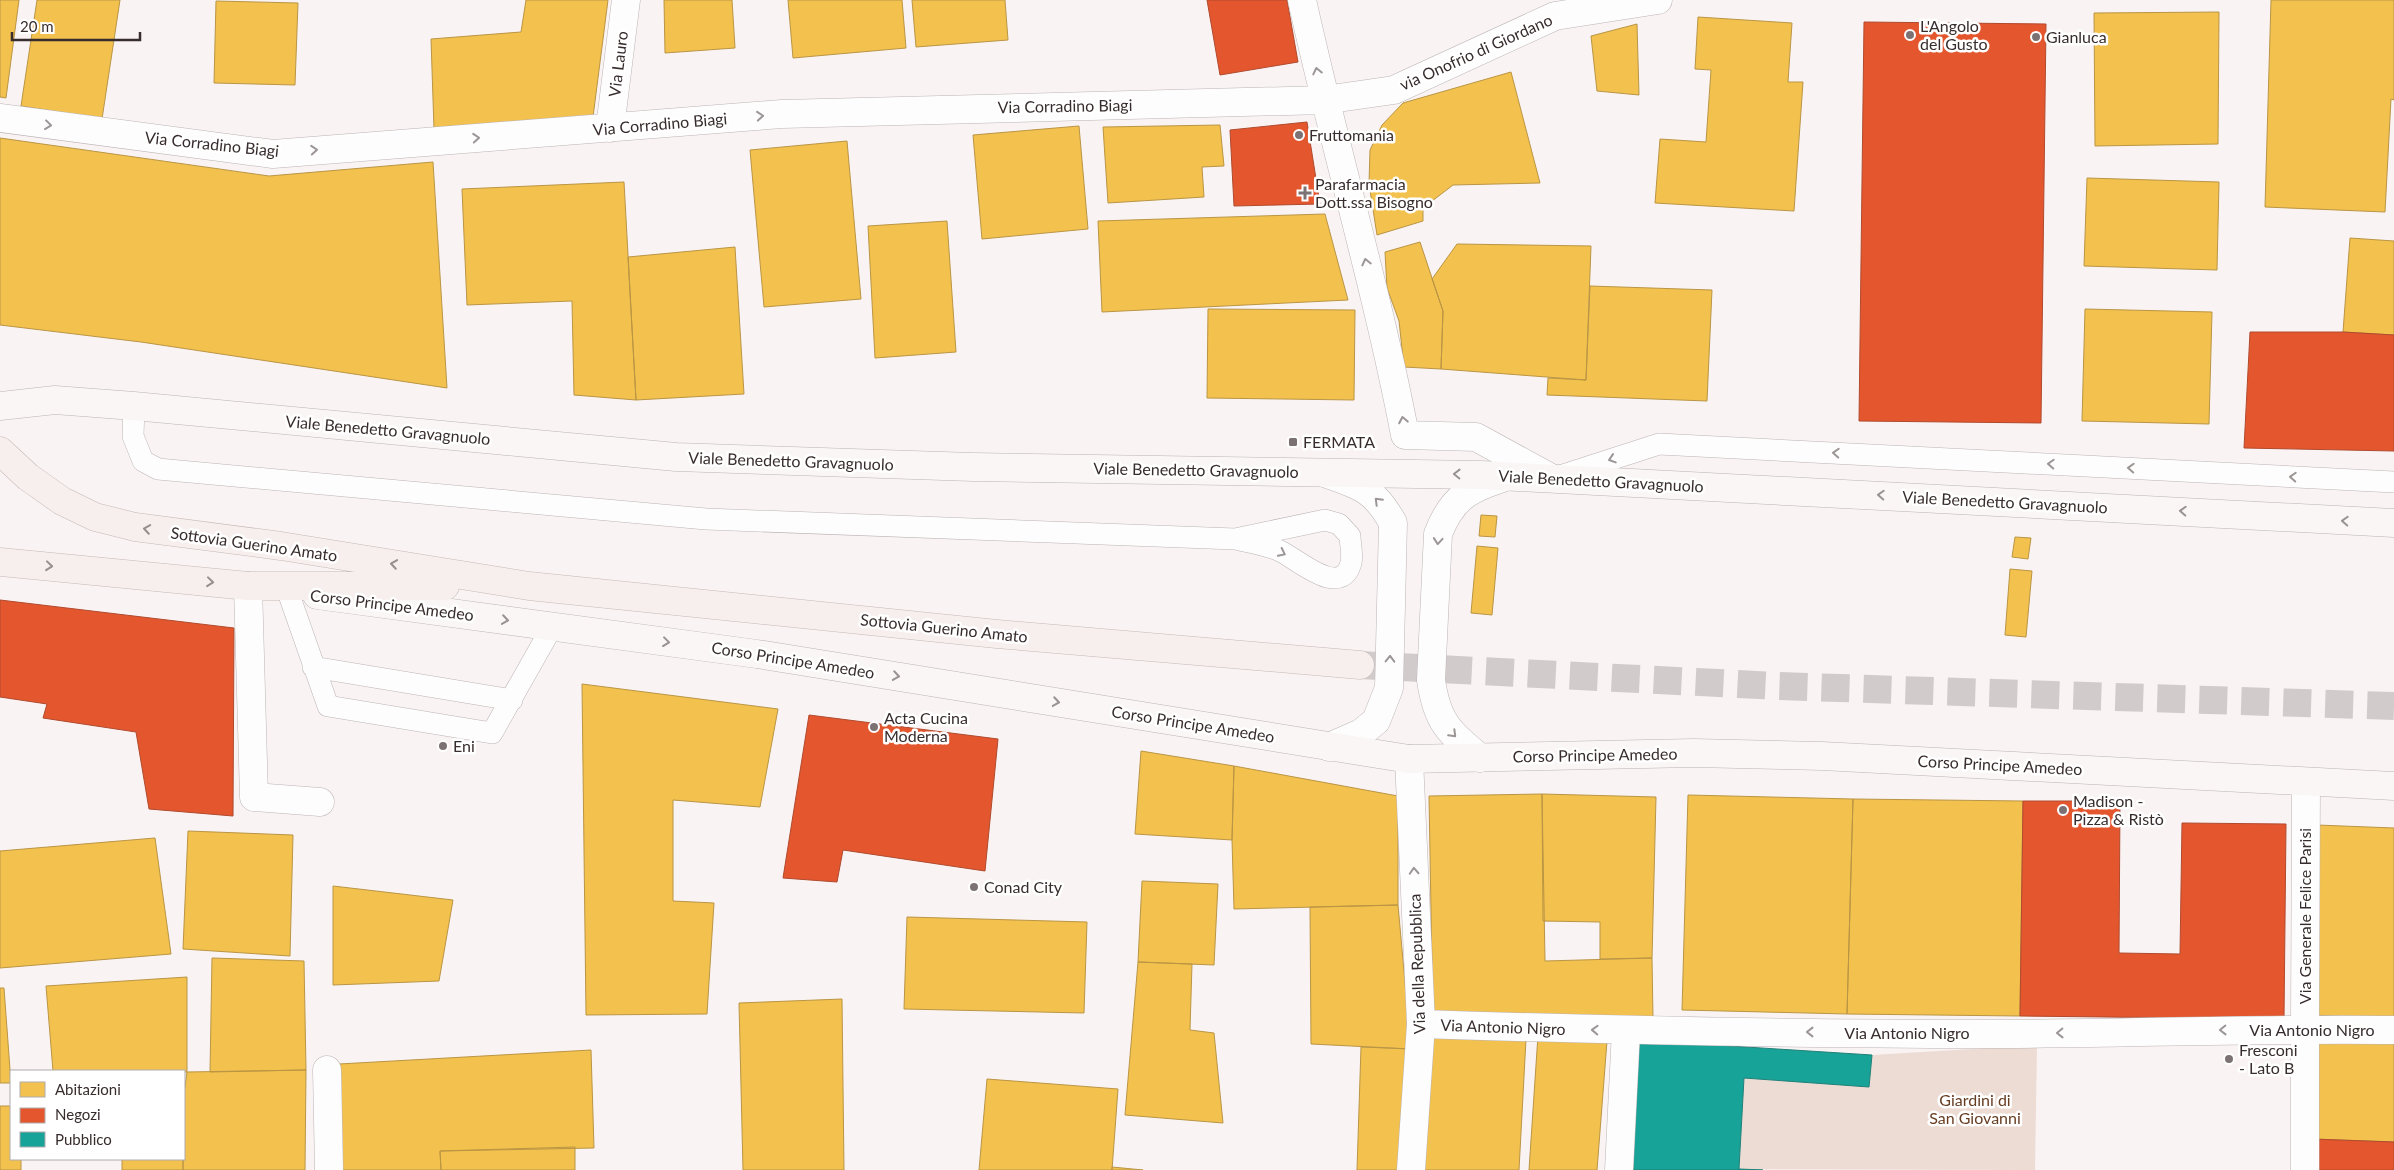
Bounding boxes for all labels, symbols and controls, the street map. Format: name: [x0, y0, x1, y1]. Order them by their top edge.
street label: via Onofrio di Giordano: [1397, 9, 1555, 94]
scale bar: [12, 10, 140, 42]
place label: L'Angolo del Gusto: [1920, 16, 1987, 53]
text: 20 m: [20, 17, 54, 35]
place label: Gianluca: [2046, 27, 2107, 46]
marker: L'Angolo del Gusto: [1904, 29, 1916, 41]
street label: Via Lauro: [604, 30, 631, 98]
marker: Gianluca: [2030, 31, 2042, 43]
one-way arrow: [1312, 66, 1323, 75]
street label: Via Corradino Biagi: [997, 95, 1133, 116]
street label: Via Corradino Biagi: [592, 108, 728, 139]
one-way arrow: [756, 110, 764, 121]
one-way arrow: [44, 119, 53, 129]
place label: Fruttomania: [1309, 125, 1394, 144]
street label: Via Corradino Biagi: [144, 127, 280, 160]
marker: Fruttomania: [1293, 129, 1305, 141]
one-way arrow: [472, 133, 480, 144]
one-way arrow: [310, 145, 318, 156]
place label: Parafarmacia Dott.ssa Bisogno: [1315, 174, 1433, 211]
marker: Parafarmacia Dott.ssa Bisogno: [1299, 187, 1311, 199]
one-way arrow: [1362, 258, 1372, 266]
street label: Viale Benedetto Gravagnuolo: [285, 411, 491, 448]
one-way arrow: [1398, 416, 1408, 425]
place label: FERMATA: [1303, 432, 1375, 451]
marker: FERMATA: [1287, 436, 1299, 448]
street label: Viale Benedetto Gravagnuolo: [688, 447, 894, 474]
one-way arrow: [1832, 448, 1840, 459]
one-way arrow: [1609, 453, 1617, 463]
street label: Viale Benedetto Gravagnuolo: [1093, 458, 1299, 481]
one-way arrow: [2047, 459, 2055, 470]
one-way arrow: [2126, 463, 2134, 474]
street label: Viale Benedetto Gravagnuolo: [1498, 466, 1704, 495]
one-way arrow: [1452, 469, 1460, 479]
one-way arrow: [2289, 471, 2297, 482]
street label: Viale Benedetto Gravagnuolo: [1902, 487, 2108, 516]
one-way arrow: [1877, 489, 1885, 500]
one-way arrow: [1375, 498, 1384, 507]
one-way arrow: [2179, 506, 2187, 517]
one-way arrow: [2341, 515, 2349, 526]
street label: Sottovia Guerino Amato: [169, 522, 339, 565]
one-way arrow: [142, 524, 150, 535]
one-way arrow: [1433, 537, 1444, 545]
one-way arrow: [1277, 546, 1286, 557]
one-way arrow: [390, 560, 398, 570]
one-way arrow: [45, 561, 53, 572]
one-way arrow: [207, 577, 215, 588]
street label: Corso Principe Amedeo: [309, 585, 475, 624]
street label: Sottovia Guerino Amato: [859, 609, 1029, 646]
one-way arrow: [500, 615, 509, 625]
one-way arrow: [661, 636, 670, 646]
street label: Corso Principe Amedeo: [710, 637, 876, 682]
one-way arrow: [1385, 654, 1395, 662]
one-way arrow: [892, 670, 900, 681]
one-way arrow: [1052, 697, 1060, 707]
street label: Corso Principe Amedeo: [1110, 701, 1276, 746]
place label: Acta Cucina Moderna: [884, 708, 968, 745]
marker: Acta Cucina Moderna: [868, 721, 880, 733]
one-way arrow: [1447, 728, 1456, 737]
place label: Eni: [453, 736, 475, 755]
marker: Eni: [437, 740, 449, 752]
street label: Corso Principe Amedeo: [1512, 744, 1678, 765]
street label: Corso Principe Amedeo: [1917, 751, 2083, 778]
place label: Madison - Pizza & Ristò: [2073, 791, 2164, 828]
marker: Madison - Pizza & Ristò: [2057, 804, 2069, 816]
street label: Via Generale Felice Parisi: [2295, 828, 2314, 1004]
one-way arrow: [1408, 866, 1419, 874]
place label: Conad City: [984, 877, 1063, 896]
marker: Conad City: [968, 881, 980, 893]
street label: Via della Repubblica: [1405, 893, 1428, 1035]
street label: Via Antonio Nigro: [1440, 1015, 1566, 1038]
street label: Via Antonio Nigro: [2249, 1020, 2375, 1039]
street label: Via Antonio Nigro: [1844, 1023, 1970, 1042]
one-way arrow: [1591, 1025, 1599, 1035]
one-way arrow: [2219, 1025, 2226, 1035]
one-way arrow: [1806, 1027, 1814, 1038]
one-way arrow: [2056, 1027, 2064, 1038]
place label: Fresconi - Lato B: [2239, 1040, 2298, 1077]
marker: Fresconi - Lato B: [2223, 1053, 2235, 1065]
legend: [10, 1070, 185, 1160]
text: Abitazioni: [55, 1080, 121, 1098]
park label: Giardini di San Giovanni: [1929, 1090, 2021, 1127]
text: Negozi: [55, 1105, 101, 1123]
text: Pubblico: [55, 1130, 112, 1148]

